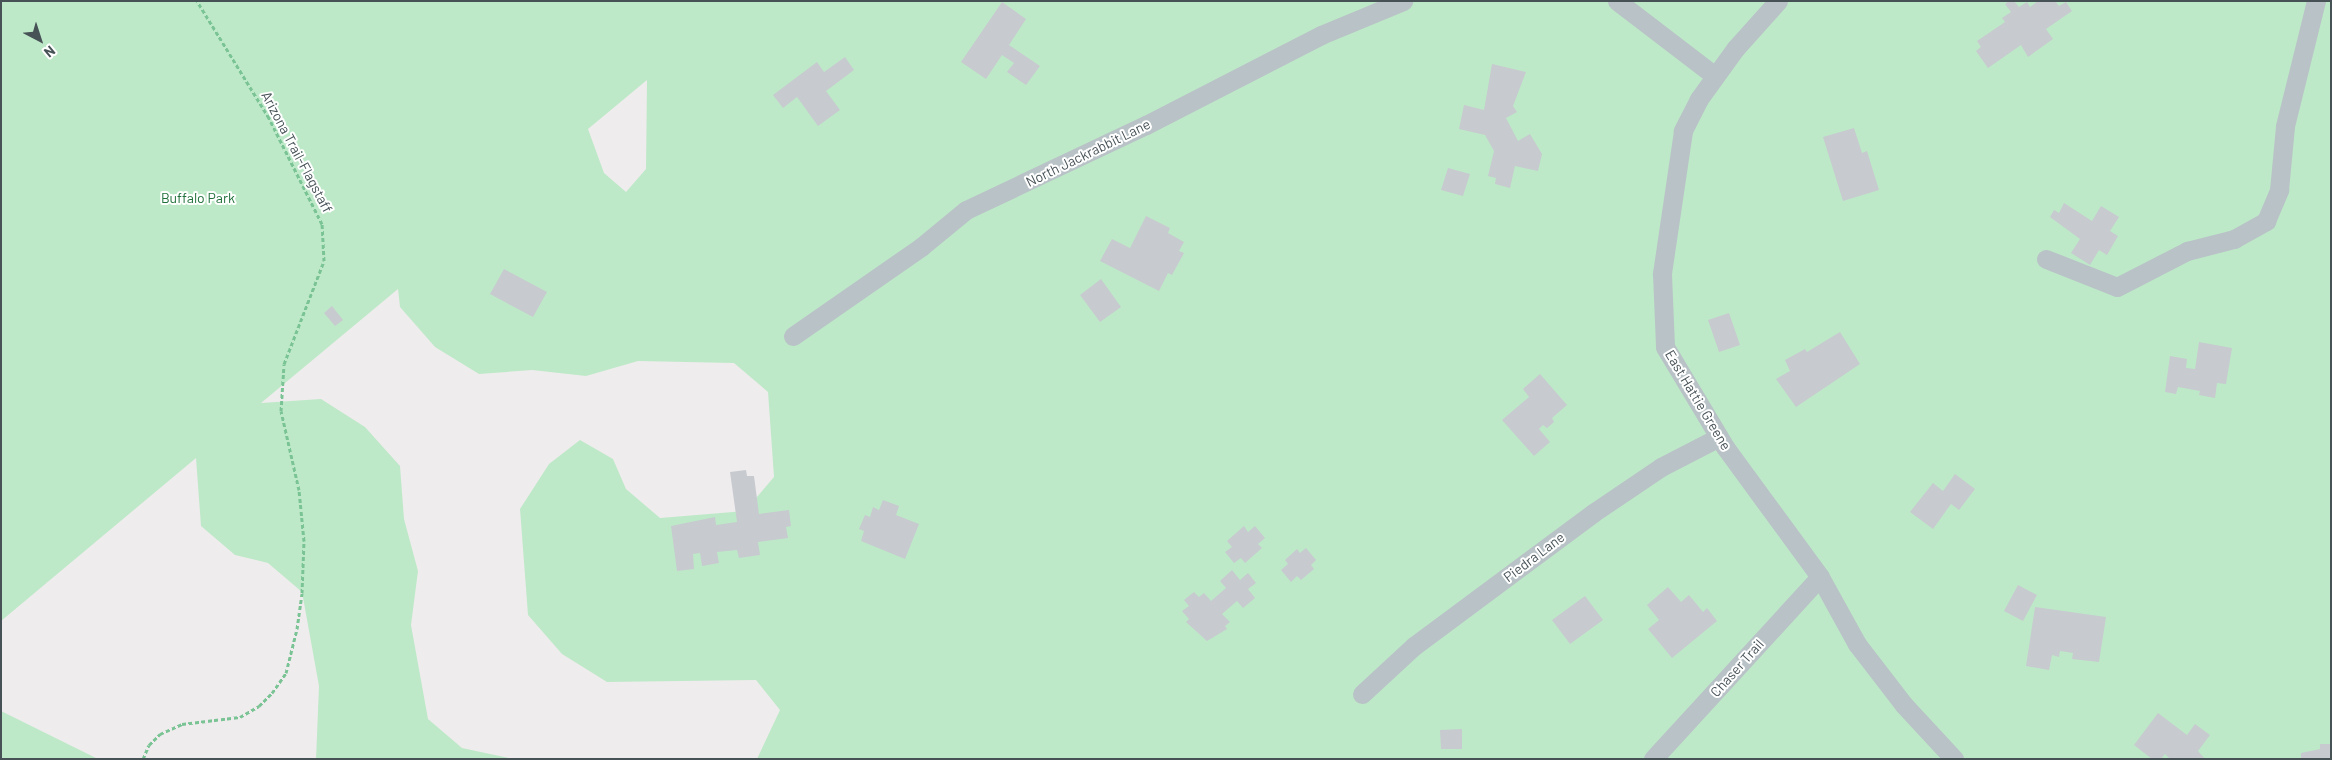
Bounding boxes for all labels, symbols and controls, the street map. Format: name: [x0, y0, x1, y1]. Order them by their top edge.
north arrow: [15, 15, 65, 65]
text: N: [41, 42, 59, 61]
street label: Arizona Trail-Flagstaff: [258, 89, 336, 215]
street label: North Jackrabbit Lane: [1023, 116, 1153, 190]
park label: Buffalo Park: [161, 190, 235, 206]
street label: East Hattie Greene: [1661, 347, 1735, 453]
street label: Piedra Lane: [1500, 529, 1568, 585]
street label: Chaser Trail: [1707, 636, 1767, 700]

